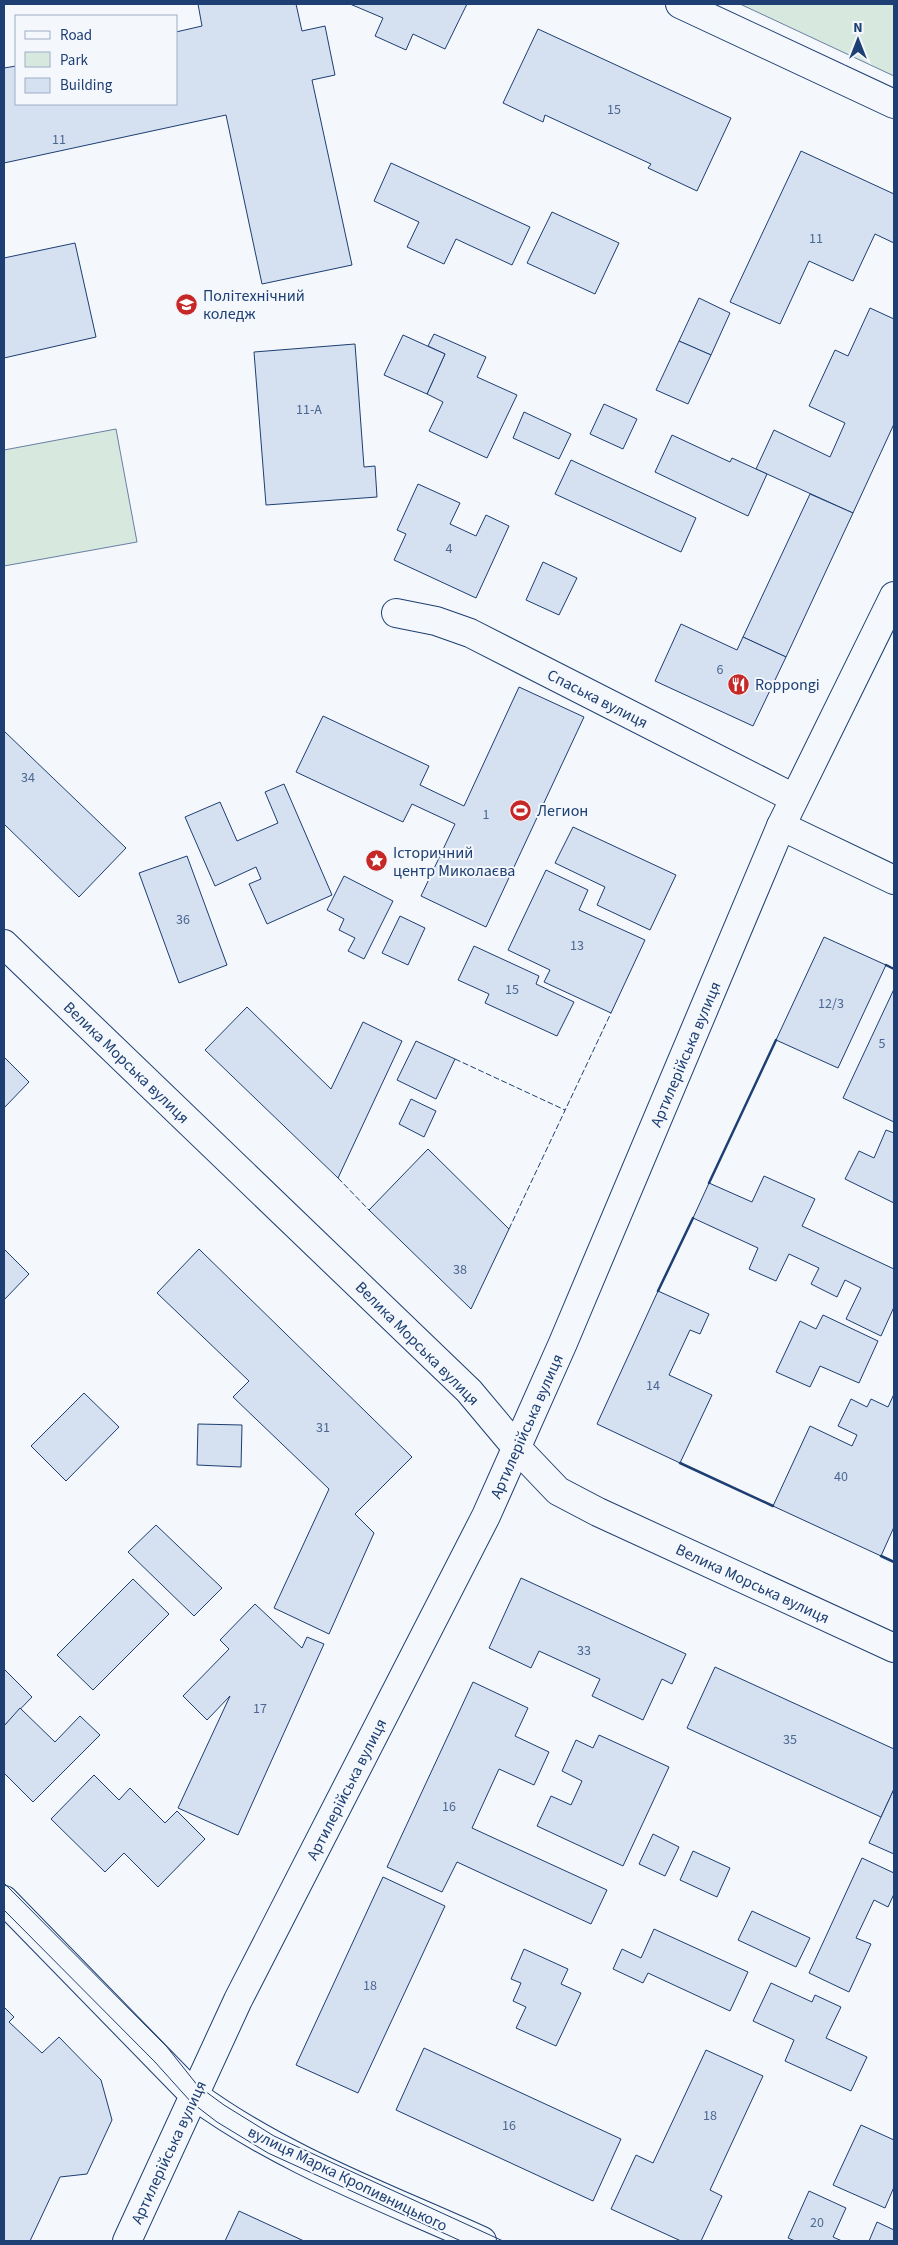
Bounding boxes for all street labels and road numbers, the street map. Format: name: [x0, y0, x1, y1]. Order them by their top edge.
street label: Спаська вулиця: [543, 664, 652, 734]
street label: Артилерійська вулиця: [645, 978, 727, 1131]
street label: Велика Морська вулиця: [58, 997, 194, 1129]
street label: Велика Морська вулиця: [350, 1277, 484, 1411]
street label: Артилерійська вулиця: [485, 1351, 569, 1502]
street label: Велика Морська вулиця: [672, 1539, 833, 1629]
street label: Артилерійська вулиця: [302, 1715, 392, 1864]
street label: Артилерійська вулиця: [126, 2077, 212, 2228]
street label: вулиця Марка Кропивницького: [244, 2121, 451, 2237]

